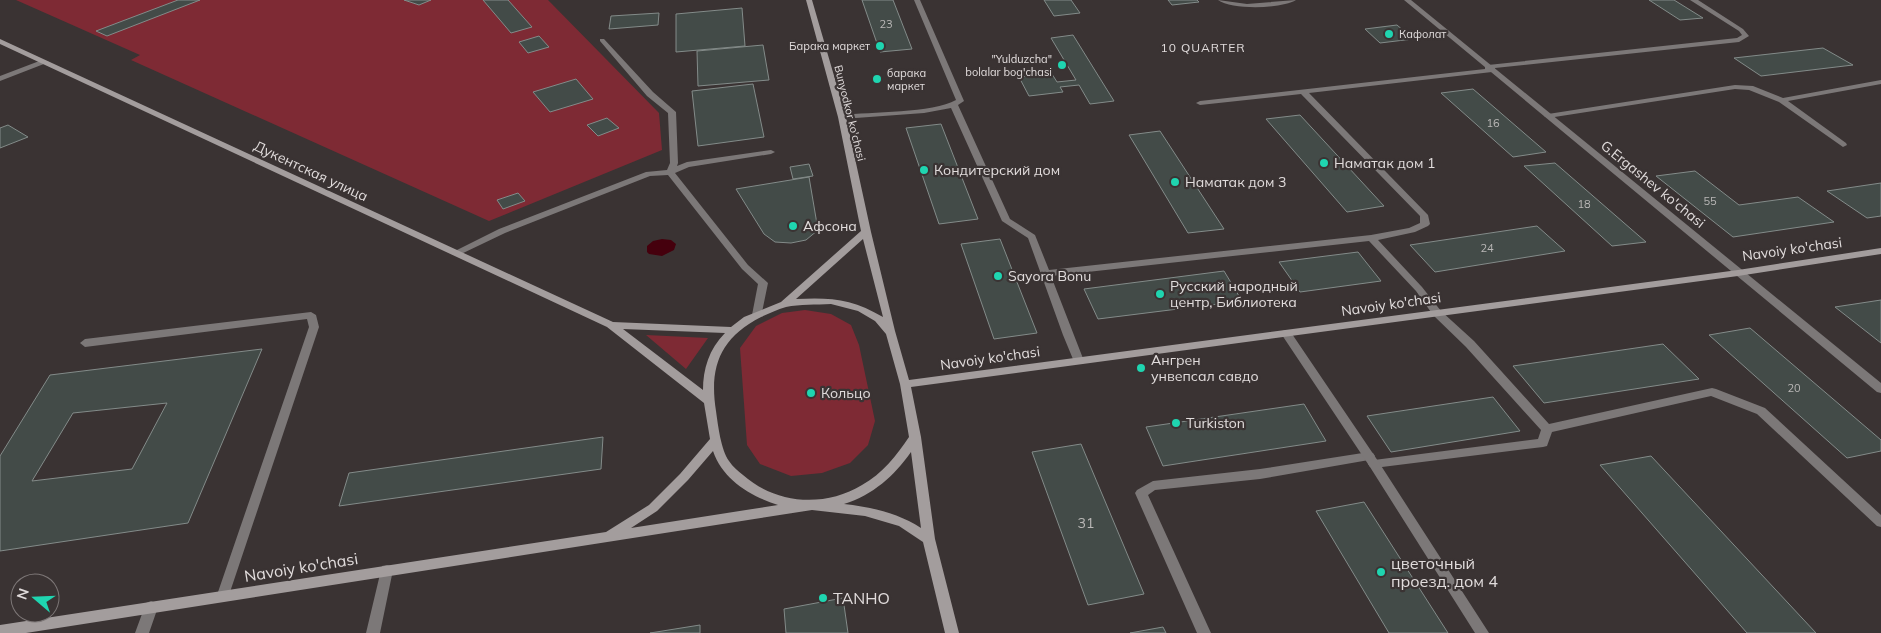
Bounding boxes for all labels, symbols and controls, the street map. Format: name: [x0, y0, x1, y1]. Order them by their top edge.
house number: 23: [879, 17, 893, 31]
place label: Кафолат: [1399, 27, 1446, 41]
marker: Кафолат: [1383, 28, 1395, 40]
place label: Барака маркет: [789, 39, 870, 53]
marker: Барака маркет: [874, 40, 886, 52]
district label: 10 QUARTER: [1161, 40, 1246, 55]
place label: "Yulduzcha" bolalar bog'chasi: [965, 52, 1052, 79]
marker: "Yulduzcha" bolalar bog'chasi: [1056, 59, 1068, 71]
street label: Bunyodkor ko'chasi: [831, 64, 869, 162]
place label: барака маркет: [887, 66, 926, 93]
marker: барака маркет: [871, 73, 883, 85]
house number: 16: [1486, 116, 1500, 130]
street label: G.Ergashev ko'chasi: [1597, 136, 1709, 232]
street label: Дукентская улица: [251, 137, 371, 205]
place label: Наматак дом 1: [1334, 154, 1435, 172]
marker: Наматак дом 1: [1318, 157, 1330, 169]
place label: Кондитерский дом: [934, 161, 1060, 179]
marker: Кондитерский дом: [918, 164, 930, 176]
place label: Наматак дом 3: [1185, 173, 1286, 191]
marker: Наматак дом 3: [1169, 176, 1181, 188]
house number: 55: [1703, 194, 1717, 208]
house number: 18: [1577, 197, 1591, 211]
place label: Афсона: [803, 217, 857, 235]
marker: Афсона: [787, 220, 799, 232]
street label: Navoiy ko'chasi: [1741, 233, 1843, 265]
house number: 24: [1480, 241, 1494, 255]
place label: Sayora Bonu: [1008, 267, 1091, 285]
marker: Sayora Bonu: [992, 270, 1004, 282]
place label: Русский народный центр, Библиотека: [1170, 277, 1298, 311]
marker: Русский народный центр, Библиотека: [1154, 288, 1166, 300]
street label: Navoiy ko'chasi: [1340, 288, 1442, 320]
street label: Navoiy ko'chasi: [939, 342, 1041, 374]
place label: Ангрен унвепсал савдо: [1151, 351, 1259, 385]
marker: Ангрен унвепсал савдо: [1135, 362, 1147, 374]
house number: 20: [1787, 381, 1801, 395]
place label: Кольцо: [821, 384, 871, 402]
marker: Кольцо: [805, 387, 817, 399]
place label: Turkiston: [1186, 414, 1245, 432]
marker: Turkiston: [1170, 417, 1182, 429]
house number: 31: [1078, 514, 1094, 532]
street label: Navoiy ko'chasi: [243, 548, 359, 586]
place label: цветочный проезд. дом 4: [1391, 553, 1498, 591]
marker: цветочный проезд. дом 4: [1375, 566, 1387, 578]
north arrow: [10, 573, 60, 623]
text: N: [12, 586, 33, 602]
place label: TANHO: [833, 588, 890, 608]
marker: TANHO: [817, 592, 829, 604]

